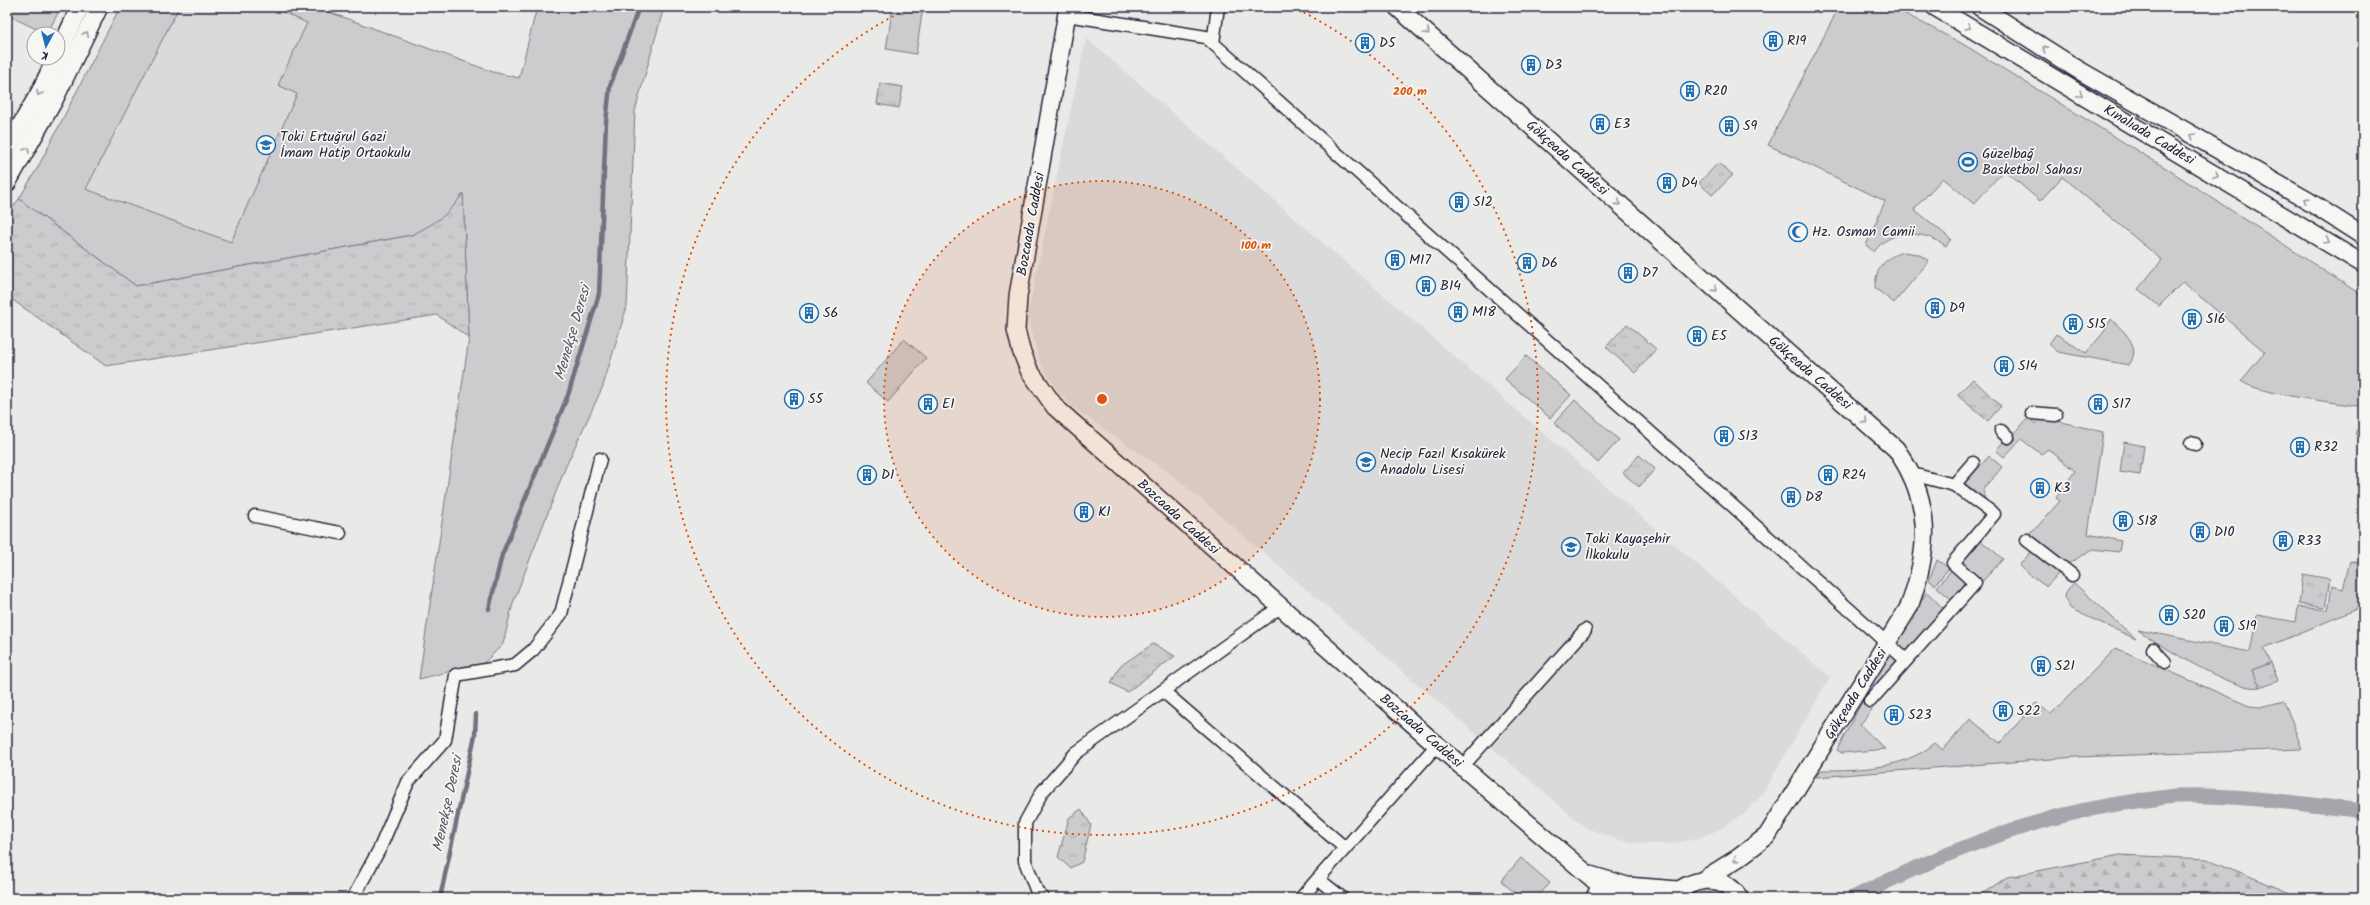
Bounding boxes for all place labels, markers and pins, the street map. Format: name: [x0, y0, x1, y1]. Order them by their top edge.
building icon: R19: [1762, 30, 1784, 52]
place label: R19: [1787, 30, 1807, 52]
building icon: D5: [1354, 32, 1376, 54]
place label: D5: [1379, 32, 1397, 54]
building icon: D3: [1520, 54, 1542, 76]
place label: D3: [1545, 54, 1562, 76]
building icon: R20: [1679, 80, 1701, 102]
place label: R20: [1704, 80, 1727, 102]
building icon: E3: [1589, 113, 1611, 135]
place label: E3: [1614, 113, 1630, 135]
building icon: S9: [1718, 115, 1740, 137]
place label: S9: [1743, 115, 1757, 137]
place label: Toki Ertuğrul Gazi İmam Hatip Ortaokulu: [280, 126, 411, 164]
school or university icon: Toki Ertuğrul Gazi İmam Hatip Ortaokulu: [255, 134, 277, 156]
place label: Güzelbağ Basketbol Sahası: [1982, 143, 2083, 181]
sports icon: Güzelbağ Basketbol Sahası: [1957, 151, 1979, 173]
building icon: D4: [1656, 172, 1678, 194]
place label: D4: [1681, 172, 1698, 194]
building icon: S12: [1448, 191, 1470, 213]
place label: S12: [1473, 191, 1493, 213]
mosque icon: Hz. Osman Camii: [1787, 221, 1809, 243]
place label: Hz. Osman Camii: [1812, 221, 1915, 243]
building icon: M17: [1384, 249, 1406, 271]
place label: M17: [1409, 249, 1431, 271]
building icon: D6: [1516, 252, 1538, 274]
place label: D6: [1541, 252, 1558, 274]
building icon: D7: [1617, 262, 1639, 284]
place label: D7: [1642, 262, 1658, 284]
building icon: B14: [1415, 275, 1437, 297]
place label: B14: [1440, 275, 1461, 297]
building icon: D9: [1924, 297, 1946, 319]
place label: D9: [1949, 297, 1965, 319]
building icon: M18: [1447, 301, 1469, 323]
place label: M18: [1472, 301, 1496, 323]
building icon: S6: [798, 302, 820, 324]
place label: S6: [823, 302, 838, 324]
building icon: S16: [2181, 308, 2203, 330]
place label: S16: [2206, 308, 2226, 330]
building icon: S15: [2062, 313, 2084, 335]
place label: S15: [2087, 313, 2108, 335]
building icon: E5: [1686, 325, 1708, 347]
place label: E5: [1711, 325, 1728, 347]
building icon: S14: [1993, 355, 2015, 377]
place label: S14: [2018, 355, 2038, 377]
building icon: S5: [783, 388, 805, 410]
place label: S5: [808, 388, 824, 410]
centre of rings: [1095, 392, 1109, 406]
building icon: E1: [917, 393, 939, 415]
place label: E1: [942, 393, 955, 415]
building icon: S17: [2087, 393, 2109, 415]
place label: S17: [2112, 393, 2131, 415]
building icon: S13: [1713, 425, 1735, 447]
place label: S13: [1738, 425, 1758, 447]
building icon: R32: [2289, 436, 2311, 458]
place label: R32: [2314, 436, 2338, 458]
place label: Necip Fazıl Kısakürek Anadolu Lisesi: [1380, 443, 1506, 481]
school or university icon: Necip Fazıl Kısakürek Anadolu Lisesi: [1355, 451, 1377, 473]
building icon: D1: [856, 464, 878, 486]
place label: D1: [881, 464, 894, 486]
building icon: R24: [1817, 464, 1839, 486]
place label: R24: [1842, 464, 1866, 486]
building icon: K3: [2029, 477, 2051, 499]
place label: K3: [2054, 477, 2070, 499]
building icon: D8: [1780, 486, 1802, 508]
place label: D8: [1805, 486, 1823, 508]
building icon: K1: [1073, 501, 1095, 523]
place label: K1: [1098, 501, 1111, 523]
building icon: S18: [2112, 510, 2134, 532]
place label: S18: [2137, 510, 2158, 532]
building icon: D10: [2189, 521, 2211, 543]
place label: D10: [2214, 521, 2234, 543]
place label: Toki Kayaşehir İlkokulu: [1585, 528, 1671, 566]
building icon: R33: [2272, 530, 2294, 552]
place label: R33: [2297, 530, 2321, 552]
school or university icon: Toki Kayaşehir İlkokulu: [1560, 536, 1582, 558]
building icon: S20: [2158, 604, 2180, 626]
place label: S20: [2183, 604, 2206, 626]
building icon: S19: [2213, 615, 2235, 637]
place label: S19: [2238, 615, 2257, 637]
building icon: S21: [2030, 655, 2052, 677]
place label: S21: [2055, 655, 2075, 677]
building icon: S22: [1992, 700, 2014, 722]
place label: S22: [2017, 700, 2041, 722]
building icon: S23: [1883, 704, 1905, 726]
place label: S23: [1908, 704, 1932, 726]

